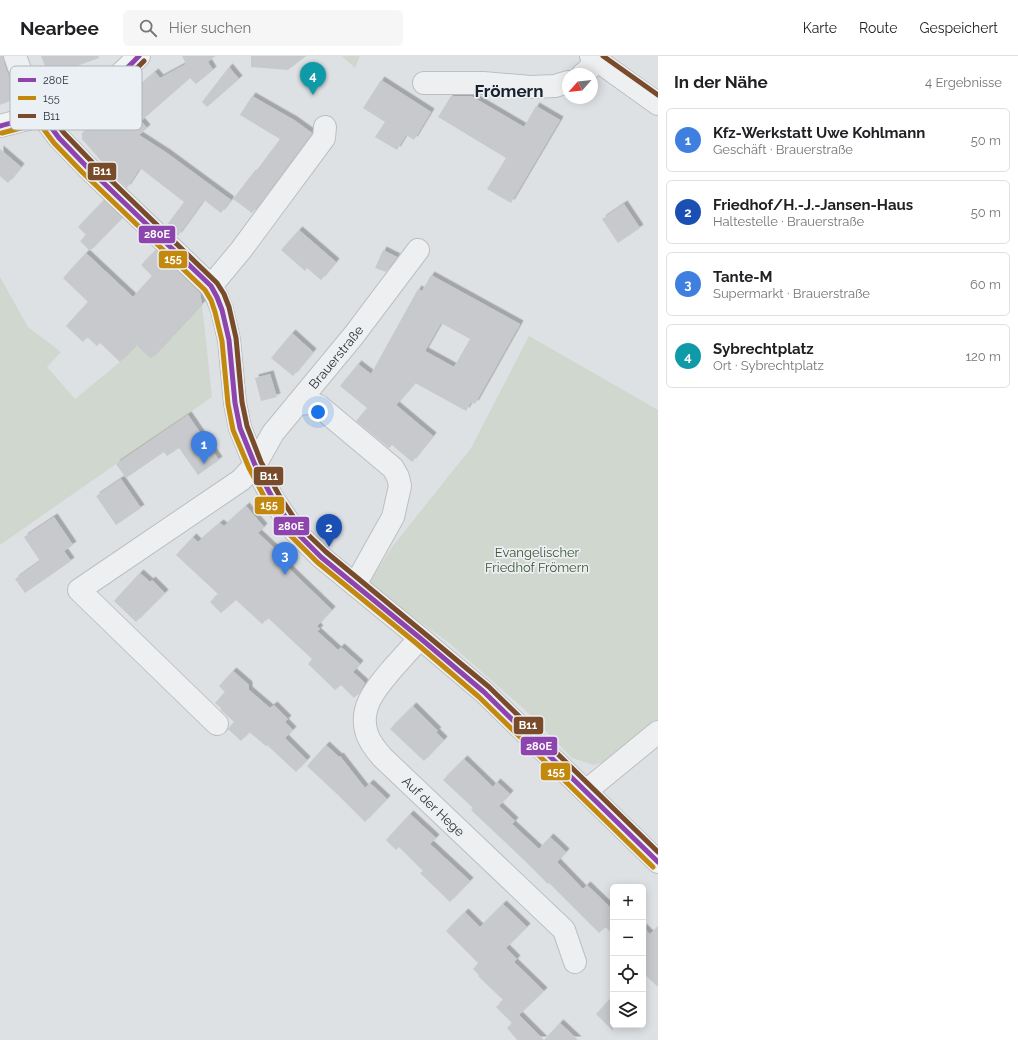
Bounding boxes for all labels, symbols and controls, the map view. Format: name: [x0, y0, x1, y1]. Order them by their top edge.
search box: [123, 10, 403, 46]
text: Nearbee: [20, 17, 99, 39]
icon: search: [137, 17, 159, 39]
text: Hier suchen: [169, 19, 251, 37]
text: Karte: [803, 20, 837, 36]
text: Route: [859, 20, 897, 36]
text: Gespeichert: [919, 20, 998, 36]
pin: 4: [300, 62, 326, 95]
legend: [10, 66, 142, 130]
north arrow: [562, 68, 598, 104]
text: In der Nähe: [674, 72, 768, 92]
text: 280E: [43, 74, 69, 87]
text: 4 Ergebnisse: [925, 75, 1002, 90]
district label: Frömern: [475, 81, 543, 101]
text: 155: [43, 92, 60, 105]
text: B11: [43, 110, 60, 123]
text: Kfz-Werkstatt Uwe Kohlmann: [713, 124, 925, 142]
text: 1: [685, 133, 691, 148]
text: 50 m: [971, 133, 1001, 148]
text: Geschäft · Brauerstraße: [713, 142, 853, 157]
line badge: B11: [87, 162, 117, 181]
text: B11: [93, 165, 112, 178]
text: Friedhof/H.-J.-Jansen-Haus: [713, 196, 913, 214]
text: 2: [684, 205, 692, 220]
text: 50 m: [971, 205, 1001, 220]
text: Haltestelle · Brauerstraße: [713, 214, 864, 229]
line badge: 280E: [138, 225, 176, 244]
text: 280E: [144, 228, 170, 241]
line badge: 155: [158, 250, 188, 269]
text: 155: [164, 253, 182, 266]
text: Tante-M: [713, 268, 773, 286]
text: 3: [684, 277, 692, 292]
text: 60 m: [970, 277, 1001, 292]
text: Supermarkt · Brauerstraße: [713, 286, 870, 301]
street label: Brauerstraße: [306, 322, 367, 392]
text: Sybrechtplatz: [713, 340, 814, 358]
text: 4: [684, 349, 692, 364]
text: 120 m: [965, 349, 1001, 364]
text: Ort · Sybrechtplatz: [713, 358, 824, 373]
your location: [308, 402, 328, 422]
pin: 1: [191, 431, 217, 464]
line badge: B11: [253, 466, 284, 486]
text: B11: [260, 470, 279, 483]
line badge: 155: [254, 496, 285, 515]
text: 155: [260, 499, 278, 512]
pin: 2: [316, 514, 342, 547]
line badge: 280E: [273, 516, 310, 536]
text: 280E: [278, 520, 304, 533]
pin: 3: [272, 542, 298, 575]
park label: Evangelischer Friedhof Frömern: [485, 545, 589, 575]
line badge: B11: [513, 716, 544, 735]
text: B11: [519, 719, 538, 732]
line badge: 280E: [520, 736, 558, 756]
text: 280E: [526, 740, 552, 753]
line badge: 155: [540, 762, 571, 781]
text: 155: [547, 766, 565, 779]
street label: Auf der Hege: [399, 774, 468, 840]
map controls: [610, 884, 646, 1028]
button: +: [610, 884, 646, 920]
button: −: [610, 920, 646, 956]
button: locate: [610, 956, 646, 992]
button: layers: [610, 992, 646, 1028]

